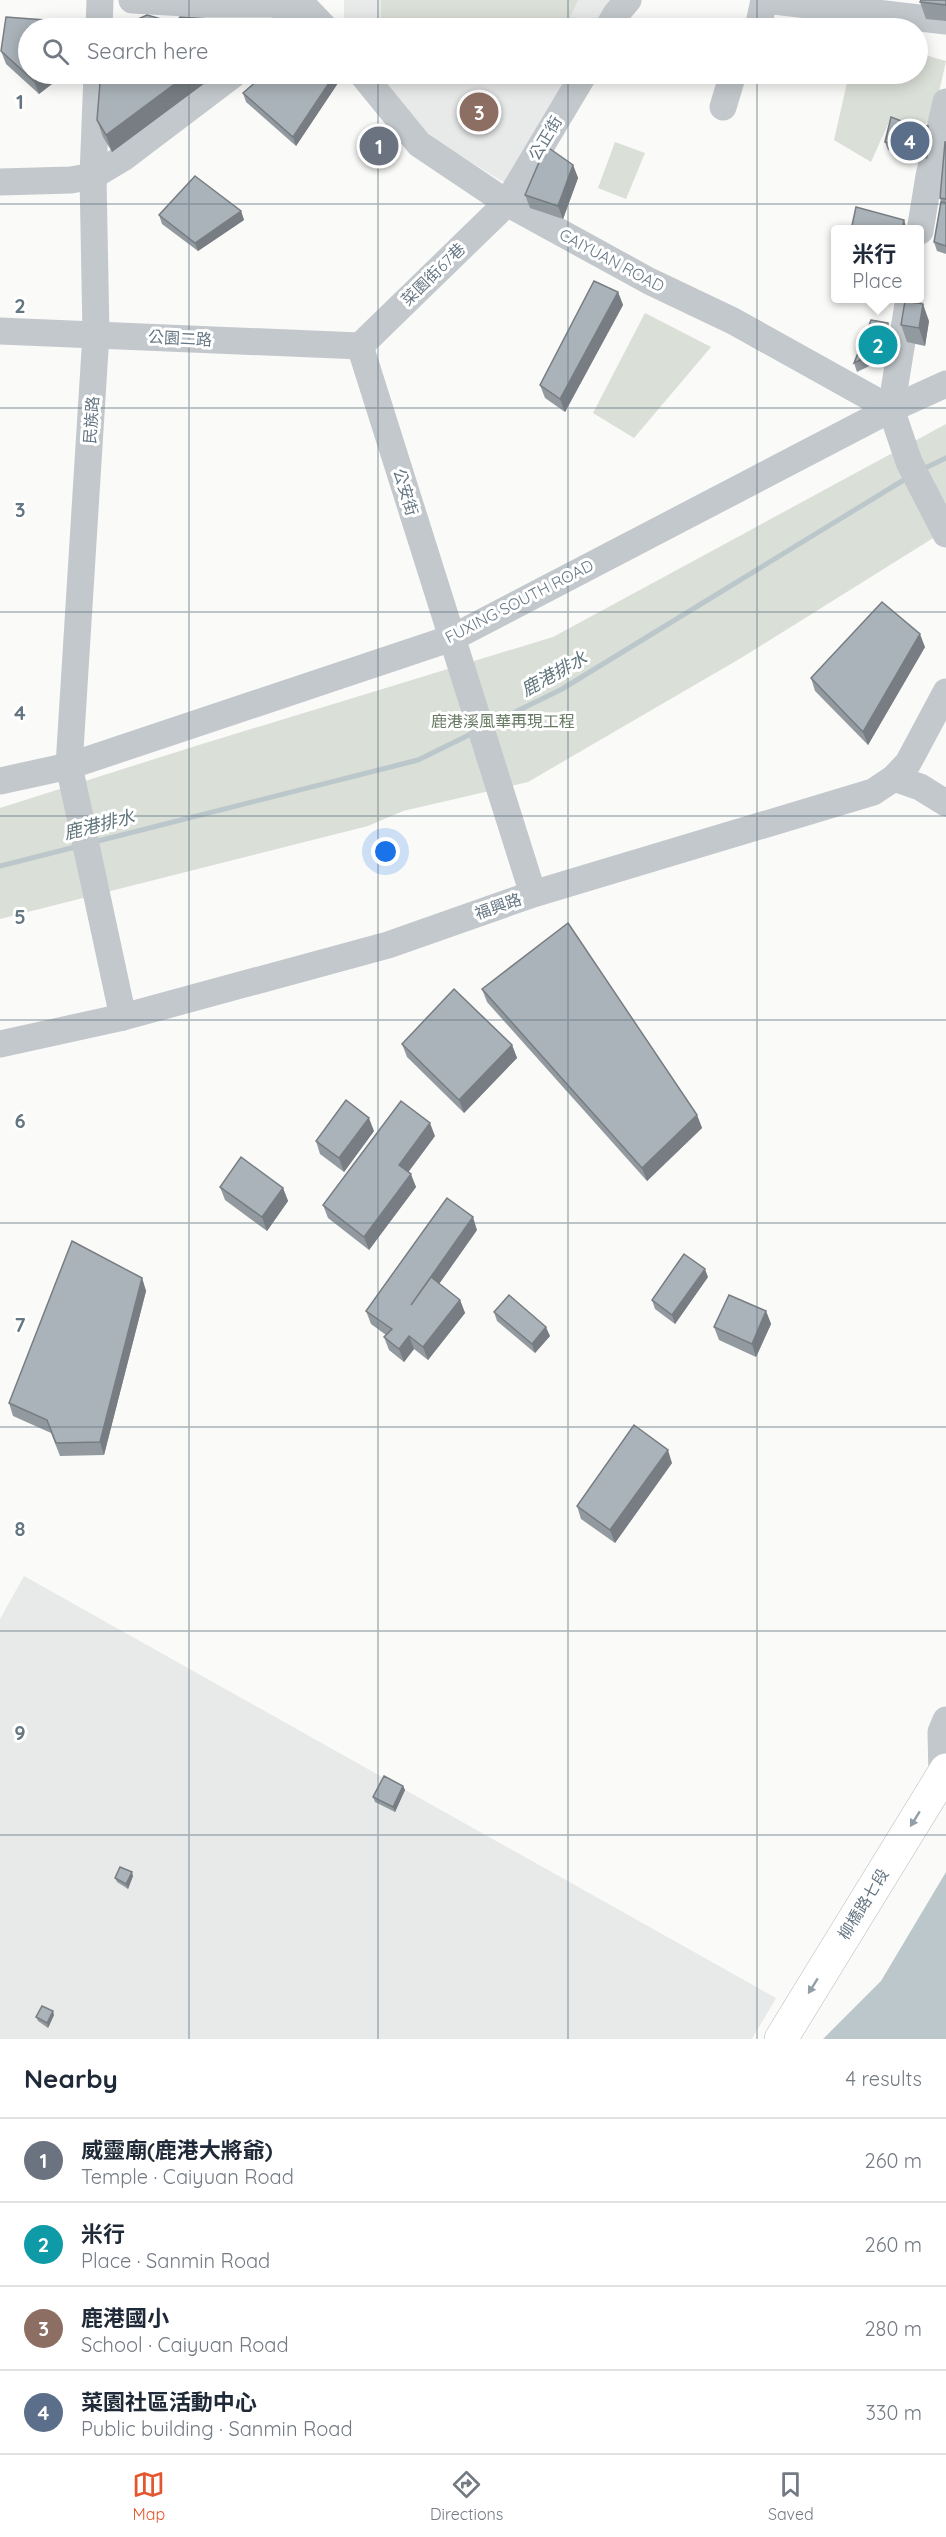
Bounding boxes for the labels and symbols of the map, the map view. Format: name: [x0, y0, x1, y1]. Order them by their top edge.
text: 1: [16, 89, 24, 114]
pin: 3: [460, 90, 498, 134]
street label: 公正街: [524, 112, 566, 164]
pin: 4: [890, 118, 930, 164]
pin: 1: [360, 124, 398, 168]
street label: CAIYUAN ROAD: [556, 224, 668, 296]
street label: 菜園街67巷: [397, 239, 469, 309]
text: 2: [14, 293, 26, 318]
pin: 2: [858, 322, 898, 368]
street label: 公園二路: [148, 326, 212, 350]
street label: 民族路: [79, 395, 103, 445]
street label: 公安街: [389, 466, 423, 518]
text: 3: [15, 497, 25, 522]
street label: FUXING SOUTH ROAD: [441, 555, 597, 647]
water label: 鹿港排水: [517, 646, 592, 701]
text: 4: [14, 700, 26, 725]
park label: 鹿港溪風華再現工程: [431, 711, 575, 731]
water label: 鹿港排水: [61, 804, 138, 844]
your location: [371, 837, 400, 866]
street label: 福興路: [472, 889, 524, 923]
text: 5: [14, 904, 26, 929]
text: 6: [14, 1108, 26, 1133]
text: 7: [15, 1312, 26, 1337]
text: 8: [15, 1516, 26, 1541]
text: 9: [14, 1720, 26, 1745]
one-way arrow: [910, 1811, 921, 1828]
street label: 柳橋路七段: [833, 1865, 893, 1943]
one-way arrow: [808, 1978, 819, 1994]

